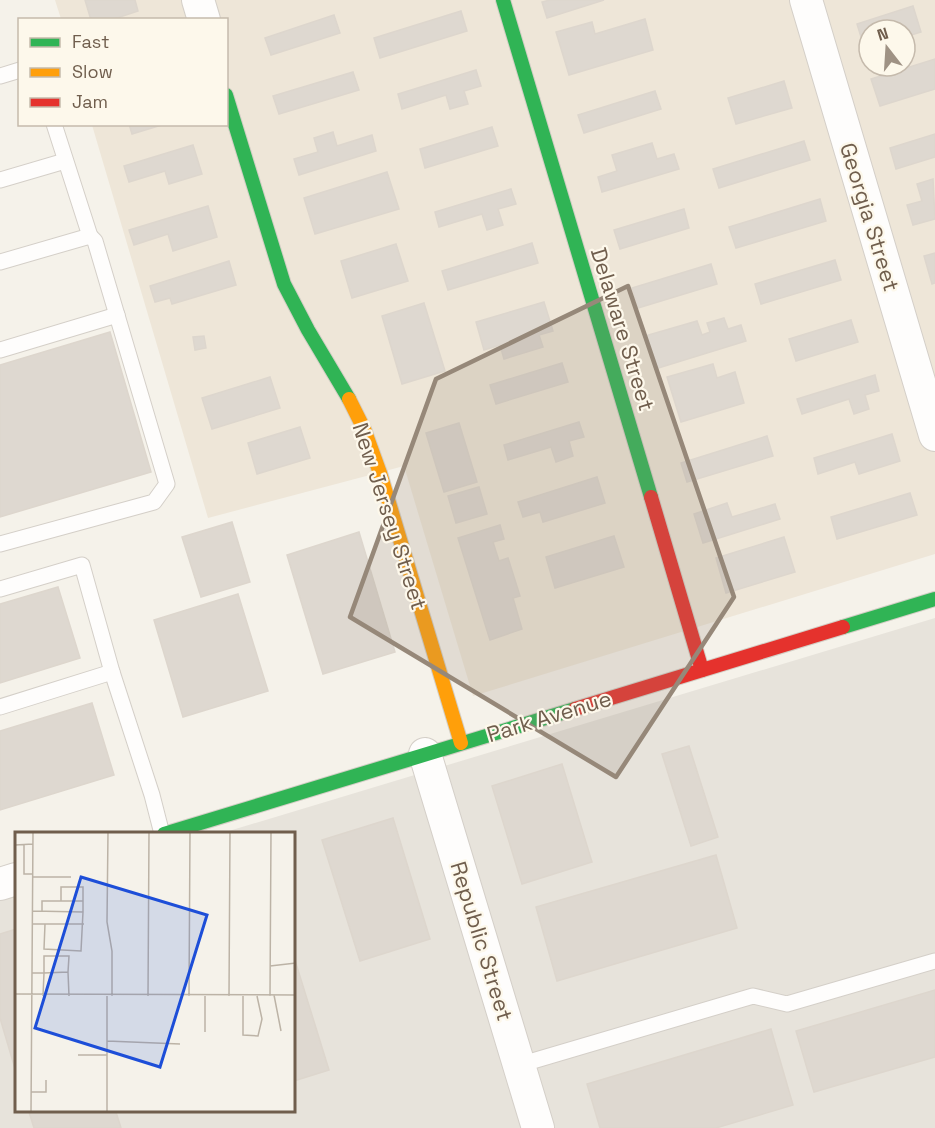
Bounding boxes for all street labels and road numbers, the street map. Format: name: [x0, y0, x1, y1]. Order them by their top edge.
street label: Georgia Street: [834, 139, 906, 295]
street label: Delaware Street: [585, 244, 661, 414]
street label: New Jersey Street: [347, 419, 433, 613]
street label: Park Avenue: [483, 684, 615, 748]
street label: Republic Street: [444, 858, 520, 1024]

